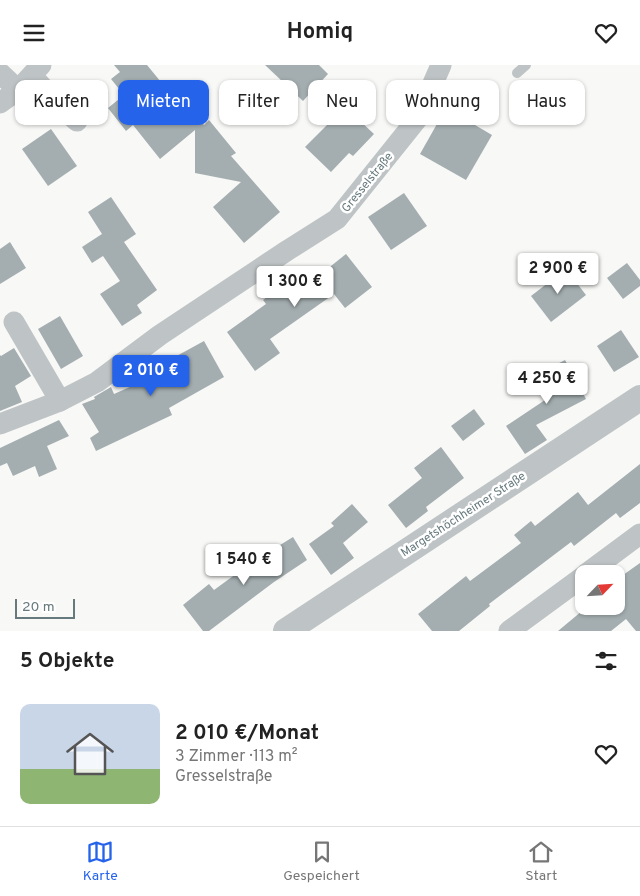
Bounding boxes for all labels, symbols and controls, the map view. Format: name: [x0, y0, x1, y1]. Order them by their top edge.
icon: menu: [20, 19, 48, 47]
text: Homiq: [287, 19, 353, 46]
icon: heart: [592, 19, 620, 47]
chip: Kaufen: [15, 80, 108, 125]
chip: Mieten: [118, 80, 209, 125]
chip: Filter: [219, 80, 298, 125]
chip: Neu: [308, 80, 376, 125]
chip: Wohnung: [386, 80, 499, 125]
chip: Haus: [509, 80, 585, 125]
street label: Gresselstraße: [339, 149, 397, 216]
pin: 2 900 €: [512, 253, 604, 295]
text: 2 900 €: [529, 259, 587, 279]
pin: 1 300 €: [249, 265, 341, 308]
text: 1 300 €: [267, 272, 323, 292]
pin: 2 010 €: [105, 355, 197, 397]
text: 2 010 €: [123, 361, 179, 381]
pin: 4 250 €: [501, 363, 593, 405]
text: 4 250 €: [518, 369, 576, 389]
street label: Margetshöchheimer Straße: [398, 468, 529, 561]
pin: 1 540 €: [198, 543, 290, 586]
text: 1 540 €: [216, 550, 272, 570]
north arrow: [575, 565, 625, 615]
map controls: [575, 565, 625, 615]
scale bar: [15, 596, 75, 619]
text: 20 m: [22, 599, 55, 616]
icon: filters: [592, 647, 620, 675]
text: 5 Objekte: [20, 648, 114, 675]
text: 2 010 €/Monat: [175, 720, 319, 747]
icon: home: [60, 724, 120, 784]
icon: heart: [592, 740, 620, 768]
text: 3 Zimmer · 113 m²: [175, 747, 298, 767]
text: Gresselstraße: [175, 767, 272, 787]
tab: Karte: [83, 838, 118, 885]
tab: Gespeichert: [283, 838, 360, 885]
tab: Start: [525, 838, 557, 885]

